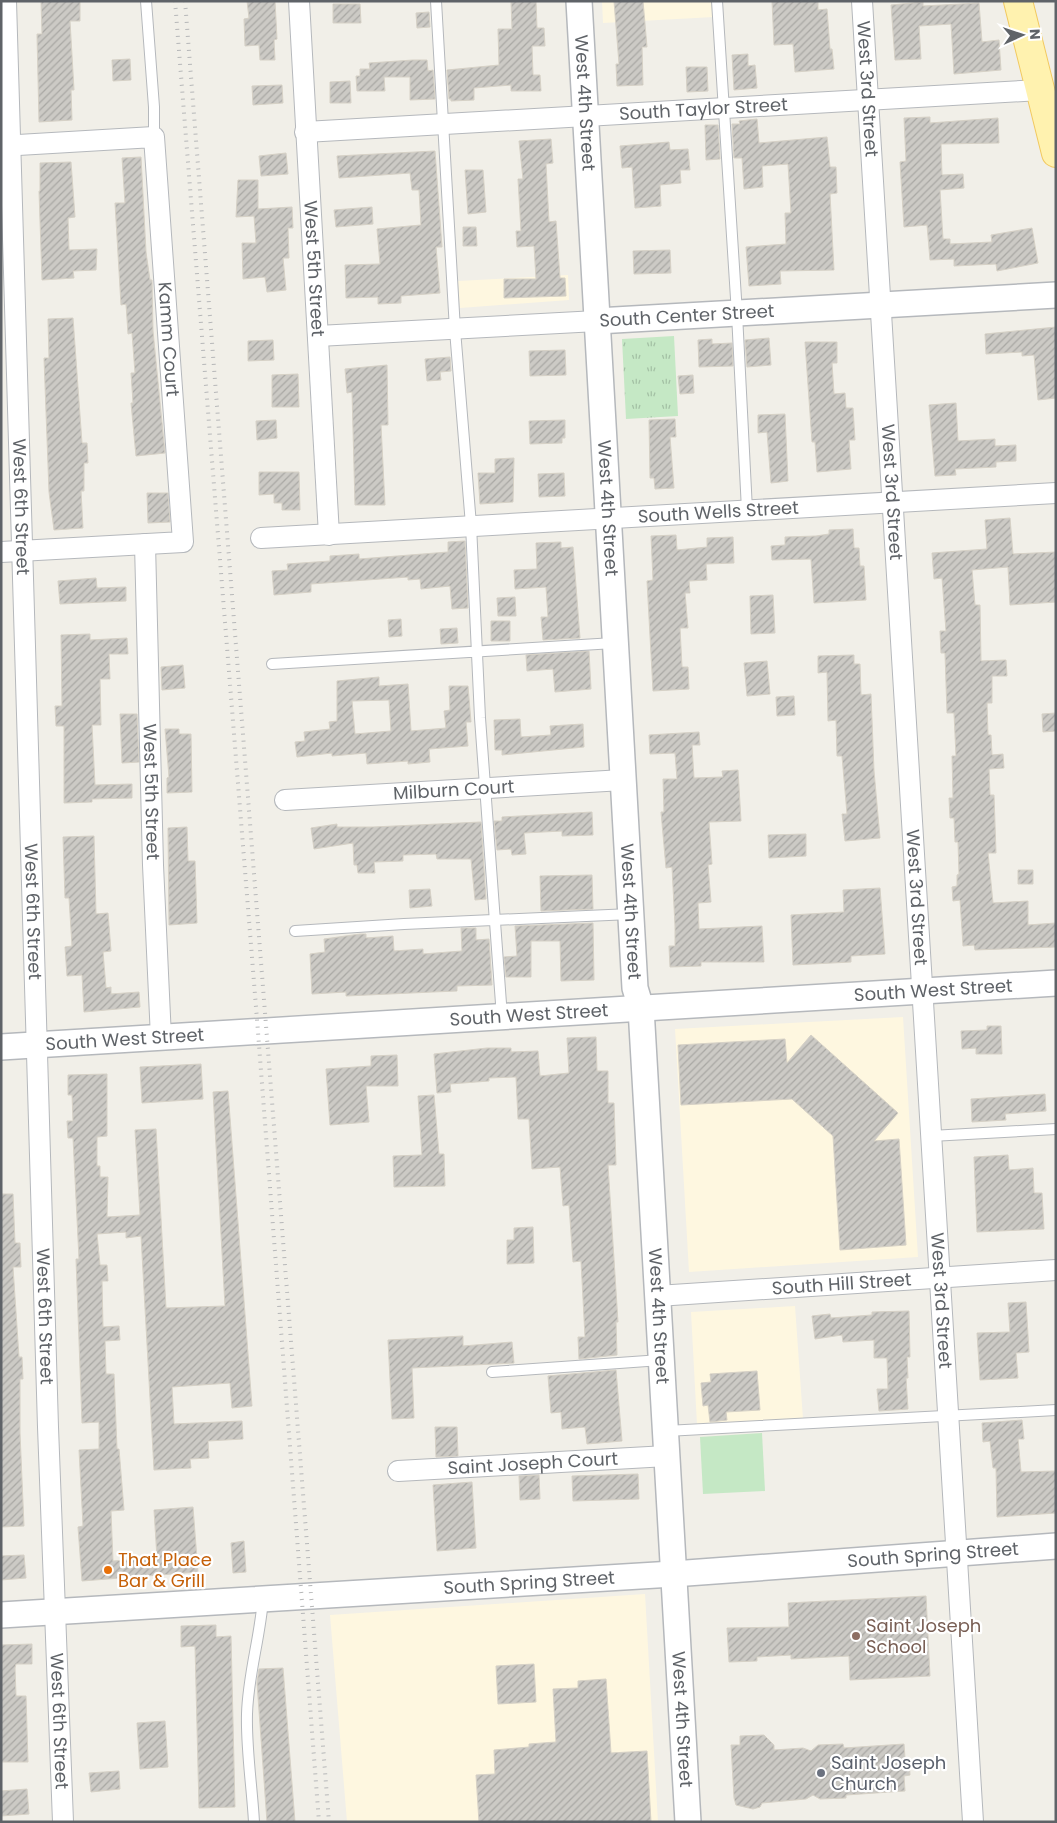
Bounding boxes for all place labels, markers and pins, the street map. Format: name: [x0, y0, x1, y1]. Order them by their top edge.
place label: That Place Bar & Grill: [118, 1547, 212, 1593]
marker: That Place Bar & Grill: [102, 1564, 114, 1576]
place label: Saint Joseph School: [866, 1613, 981, 1659]
marker: Saint Joseph School: [850, 1630, 862, 1642]
place label: Saint Joseph Church: [831, 1750, 946, 1796]
marker: Saint Joseph Church: [815, 1767, 827, 1779]

